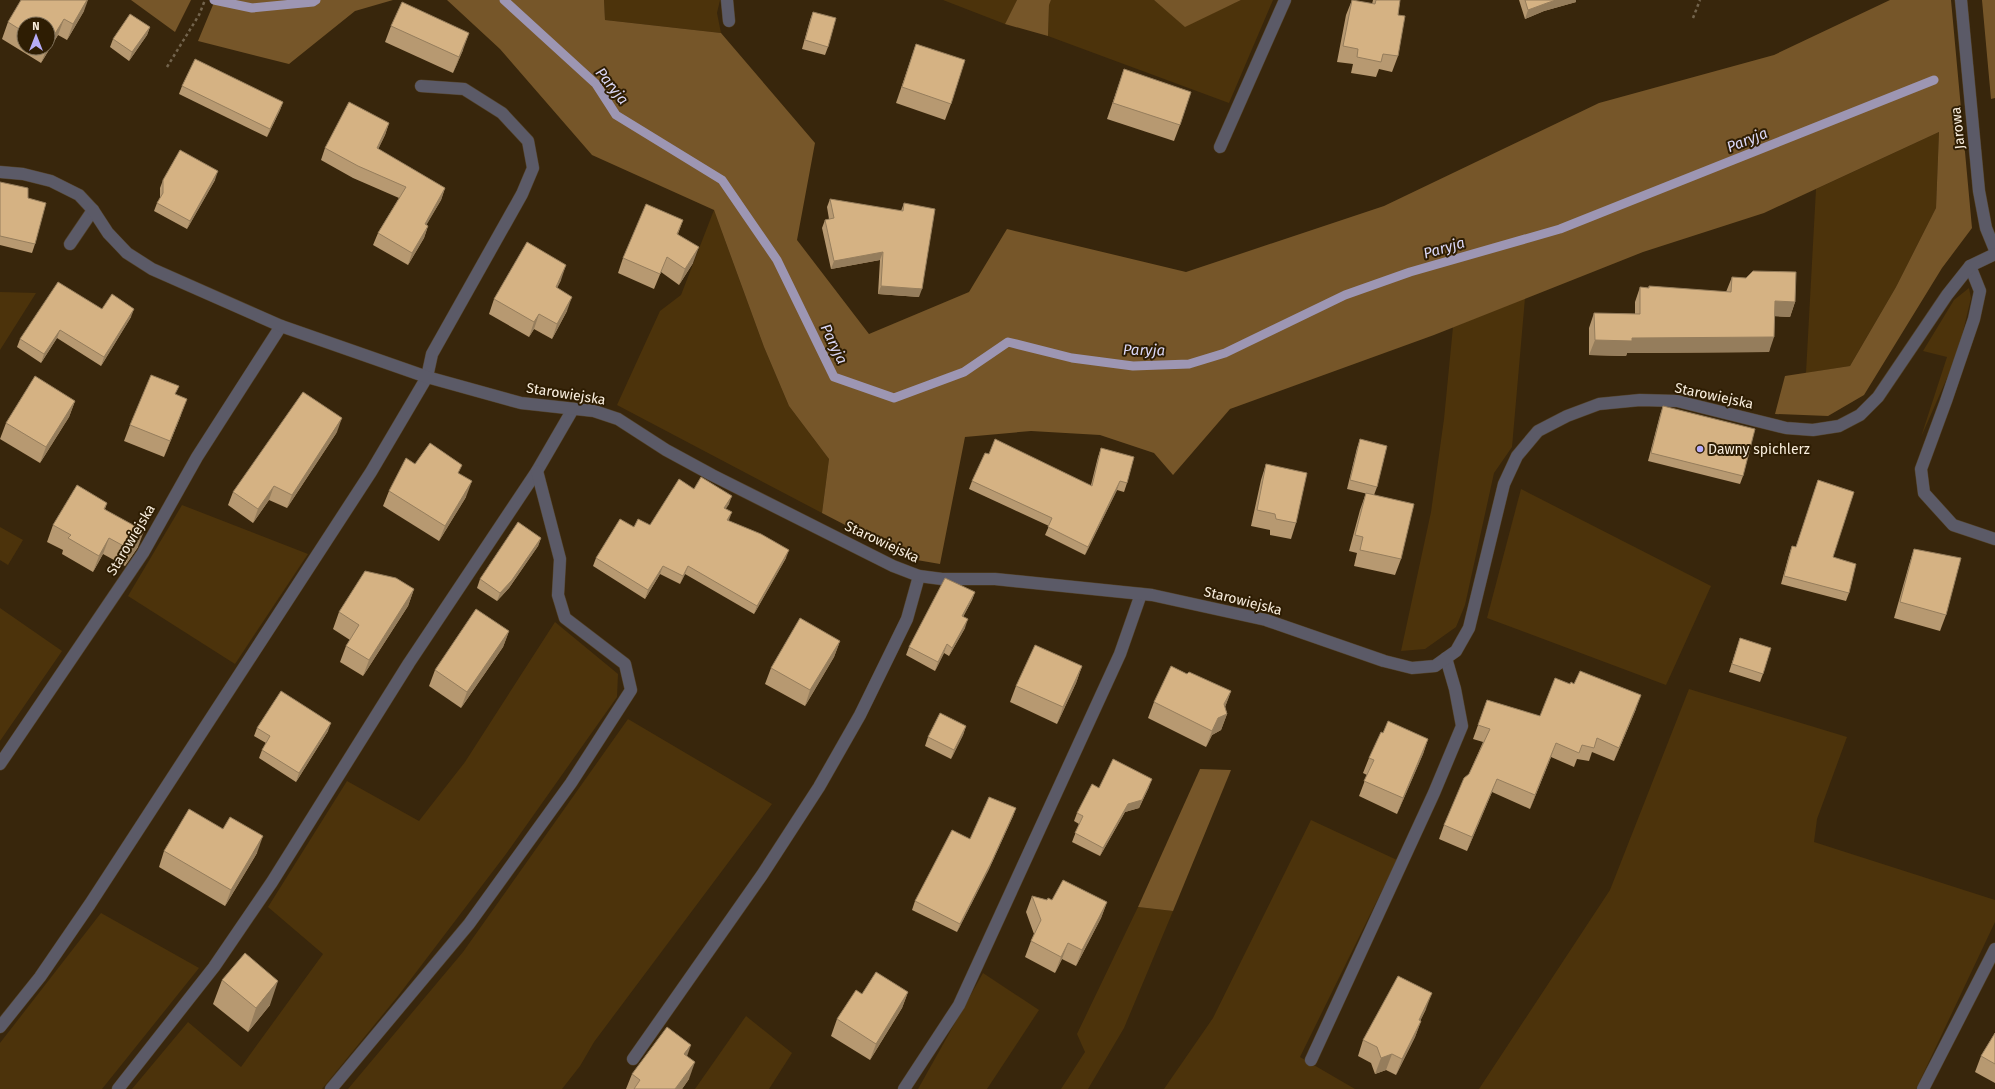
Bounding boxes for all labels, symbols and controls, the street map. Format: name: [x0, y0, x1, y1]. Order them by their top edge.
north arrow: [16, 16, 56, 56]
text: N: [32, 20, 40, 33]
water label: Paryja: [592, 64, 632, 108]
street label: Jarowa: [1947, 106, 1969, 150]
water label: Paryja: [1724, 124, 1770, 156]
water label: Paryja: [1421, 233, 1467, 263]
water label: Paryja: [817, 321, 851, 367]
water label: Paryja: [1123, 341, 1165, 359]
street label: Starowiejska: [525, 379, 607, 409]
street label: Starowiejska: [1673, 379, 1755, 413]
place label: Dawny spichlerz: [1708, 441, 1810, 458]
marker: Dawny spichlerz: [1695, 444, 1705, 454]
street label: Starowiejska: [103, 501, 159, 579]
street label: Starowiejska: [842, 517, 922, 567]
street label: Starowiejska: [1202, 583, 1284, 619]

